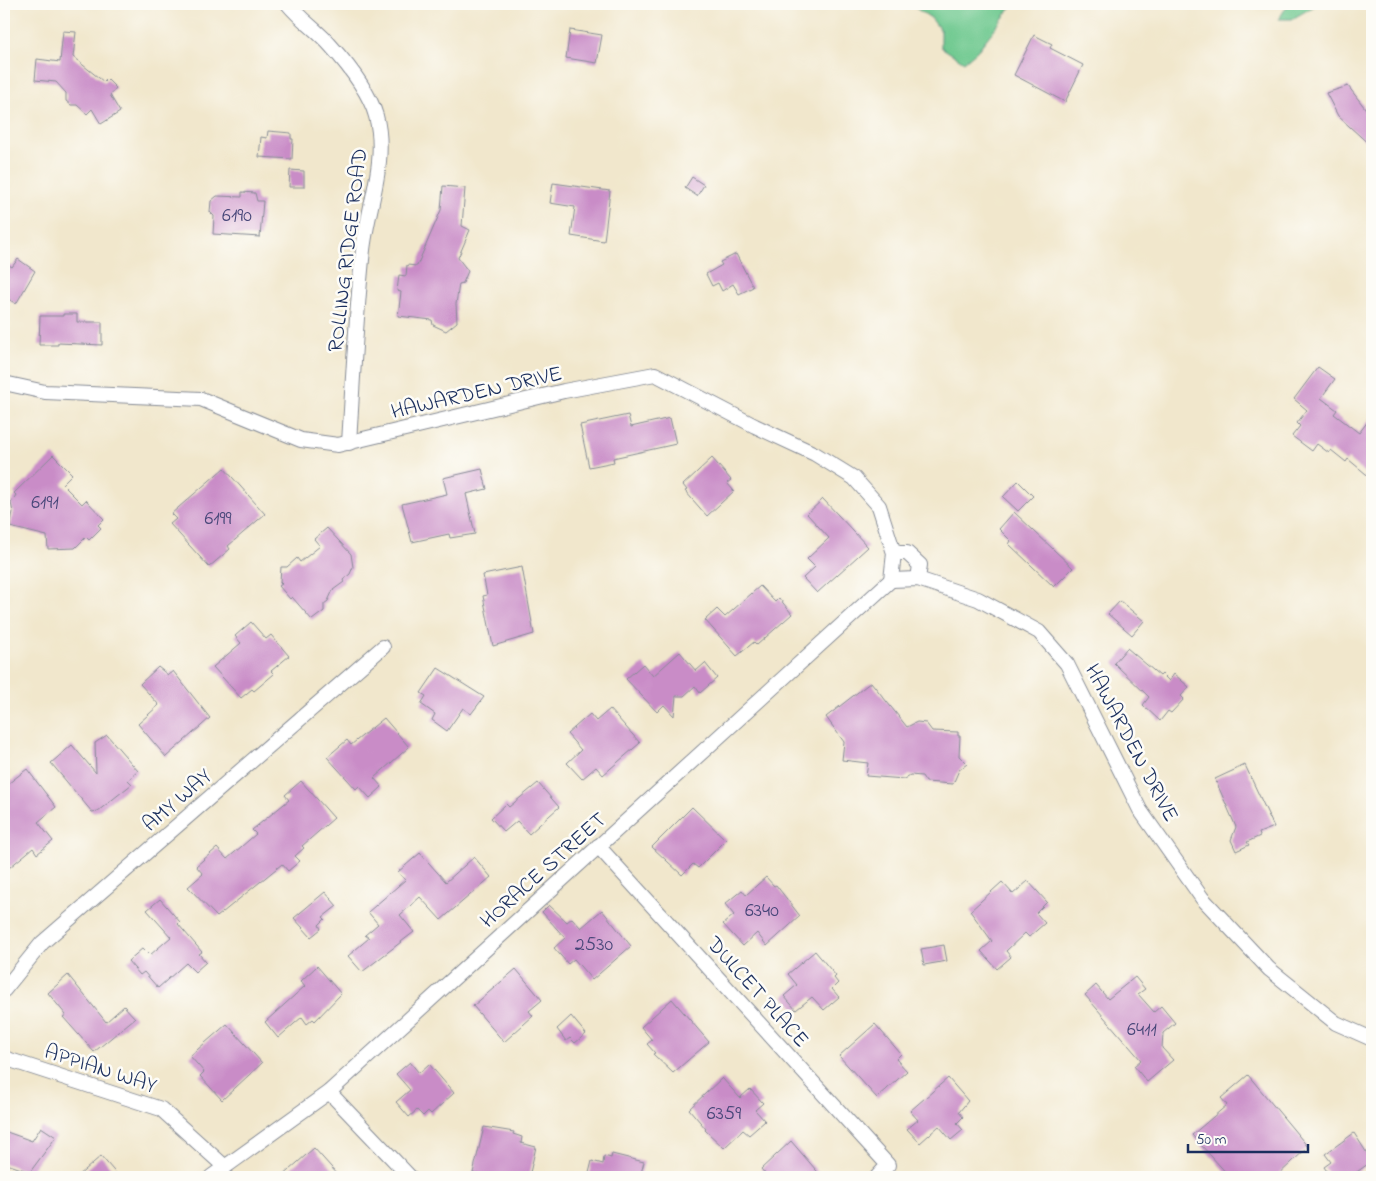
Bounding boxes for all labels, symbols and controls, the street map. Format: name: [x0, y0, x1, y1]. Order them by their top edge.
street label: ROLLING RIDGE ROAD: [321, 147, 377, 354]
house number: 6190: [222, 202, 252, 231]
street label: HAWARDEN DRIVE: [388, 359, 565, 429]
house number: 6191: [31, 489, 59, 518]
house number: 6199: [204, 505, 232, 534]
street label: HAWARDEN DRIVE: [1075, 659, 1186, 828]
street label: AMY WAY: [136, 762, 220, 841]
street label: HORACE STREET: [474, 805, 615, 937]
house number: 6340: [745, 897, 779, 926]
street label: DULCET PLACE: [697, 929, 816, 1056]
house number: 2530: [575, 931, 613, 960]
house number: 6411: [1127, 1016, 1157, 1045]
street label: APPIAN WAY: [40, 1037, 160, 1103]
house number: 6359: [707, 1100, 741, 1129]
scale bar: [1188, 1121, 1308, 1153]
text: 50 m: [1196, 1129, 1227, 1151]

